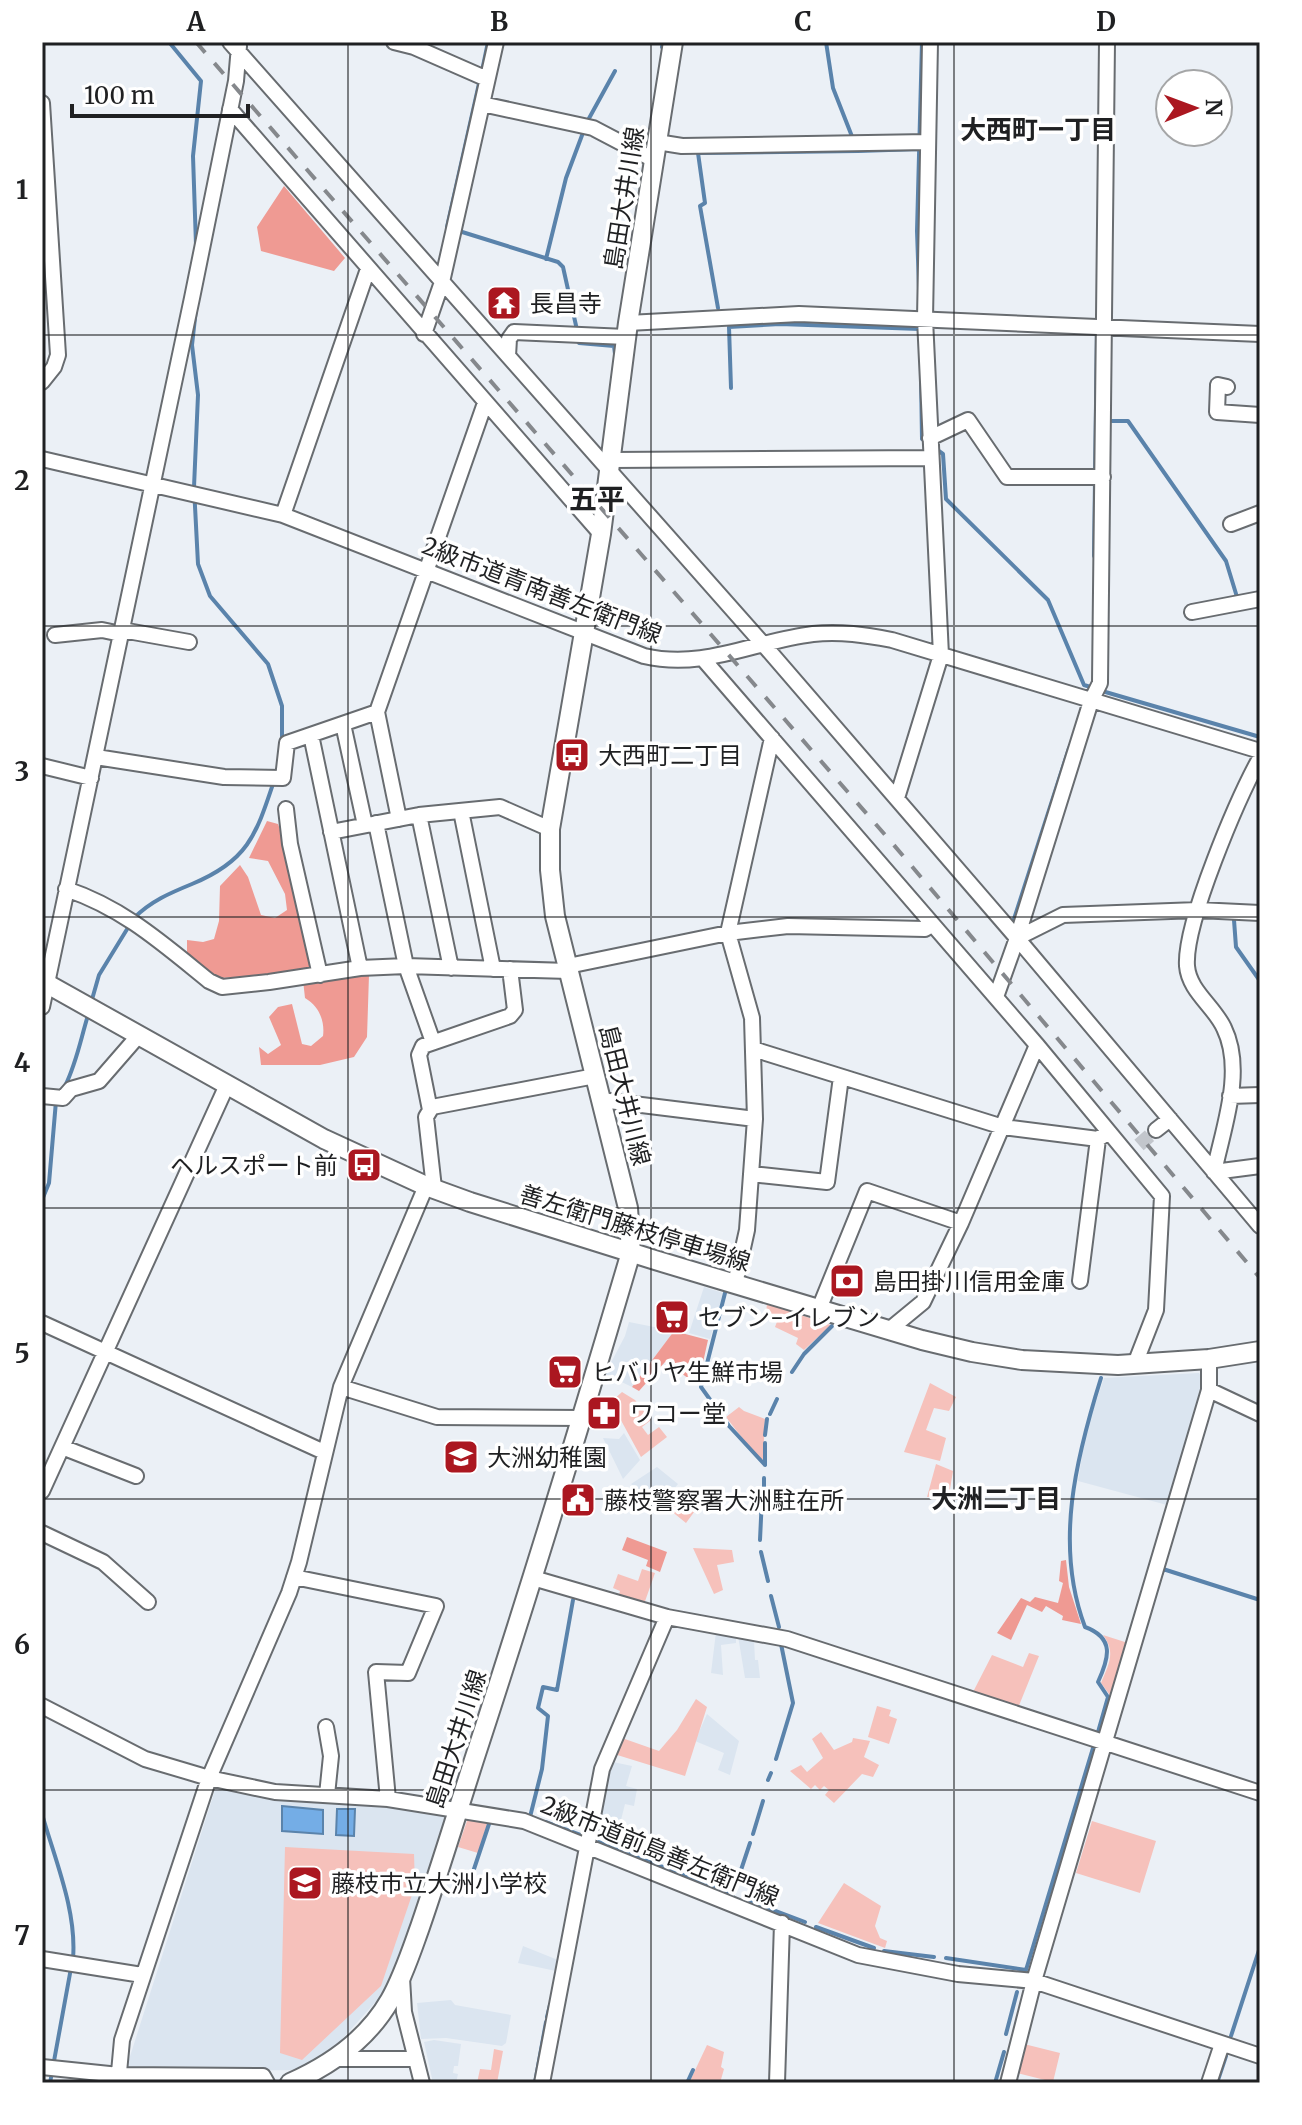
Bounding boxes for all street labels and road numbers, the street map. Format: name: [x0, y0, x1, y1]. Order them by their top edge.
street label: 島田大井川線: [597, 124, 651, 272]
street label: 2級市道青南善左衛門線: [418, 530, 666, 650]
street label: 島田大井川線: [593, 1021, 657, 1169]
street label: 善左衛門藤枝停車場線: [516, 1178, 754, 1278]
street label: 島田大井川線: [419, 1666, 493, 1812]
street label: 2級市道前島善左衛門線: [536, 1789, 784, 1913]

